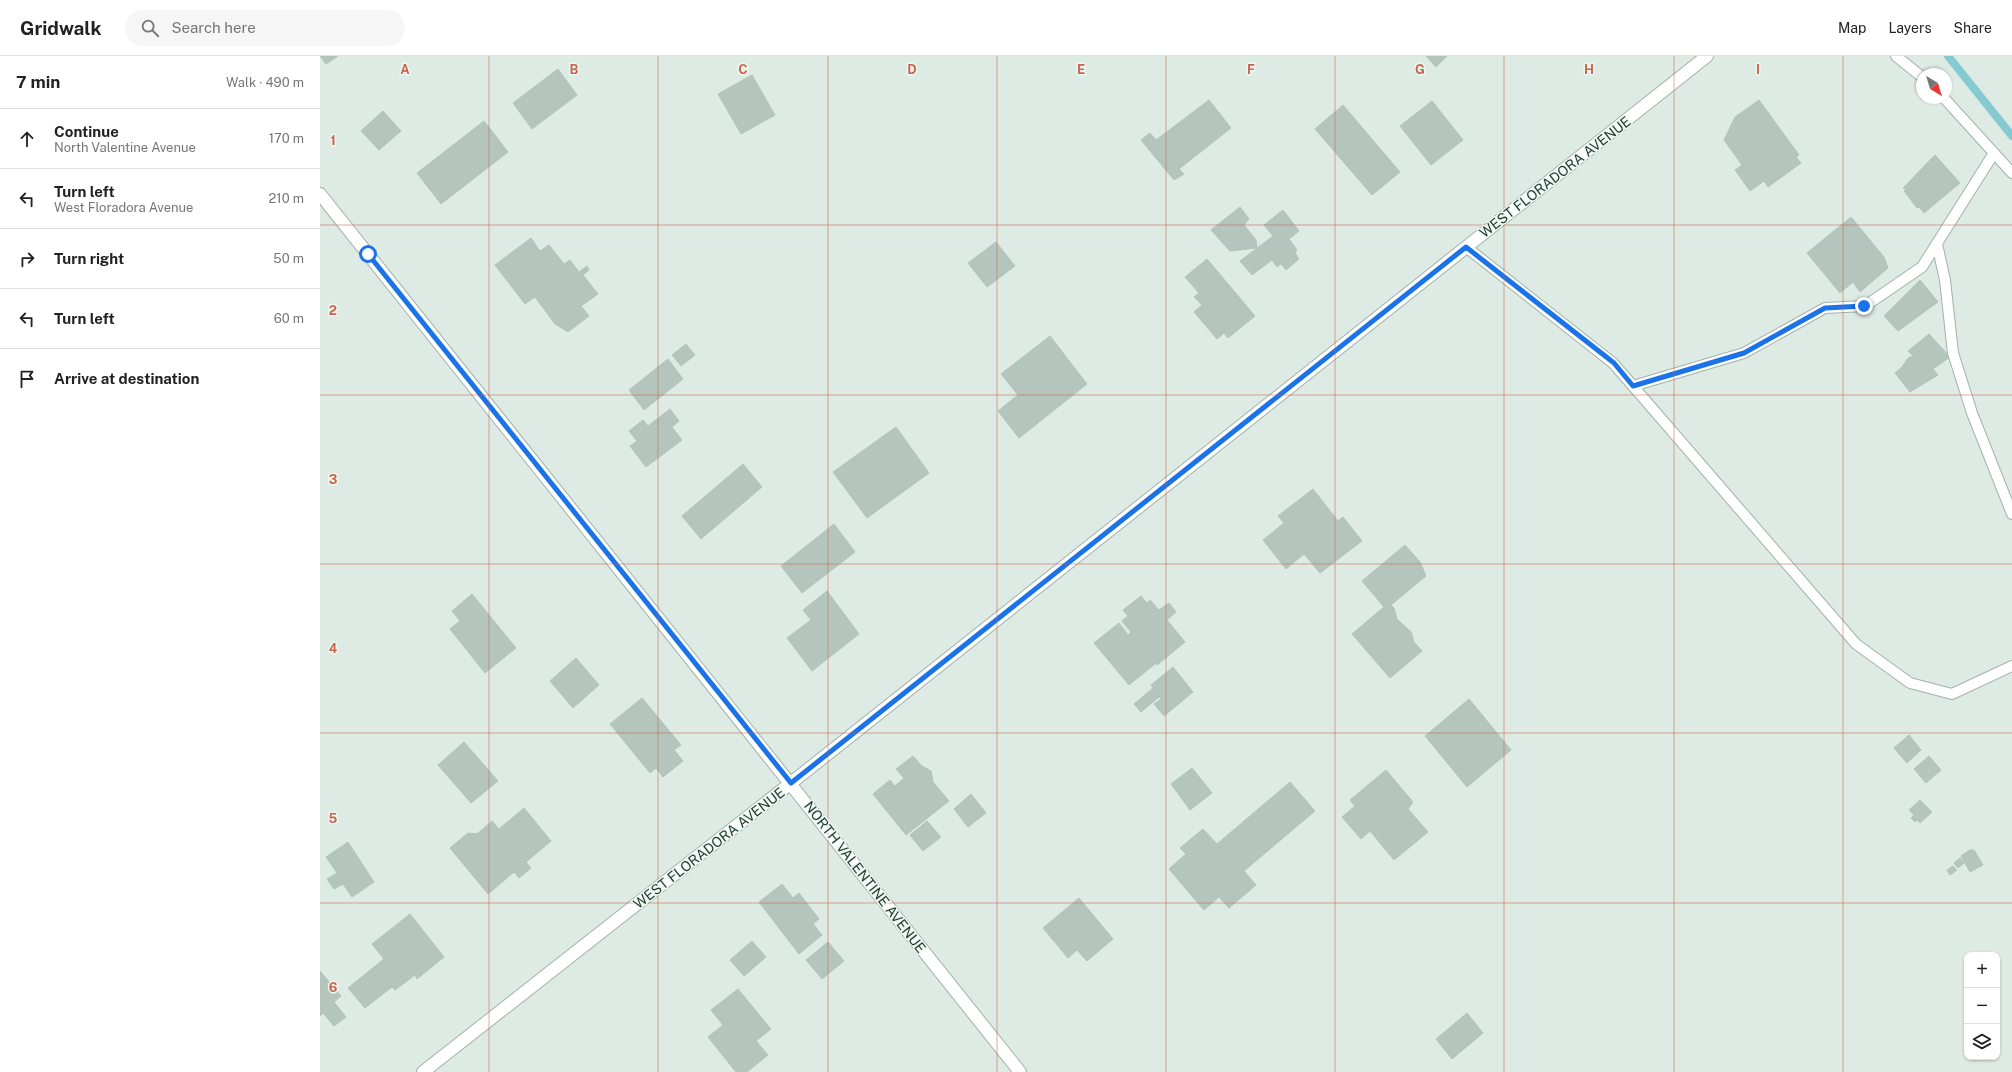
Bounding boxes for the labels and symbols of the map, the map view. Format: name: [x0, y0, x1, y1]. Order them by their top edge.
text: A: [400, 62, 410, 77]
text: B: [570, 62, 579, 77]
text: C: [738, 62, 748, 77]
text: D: [907, 62, 917, 77]
text: E: [1077, 62, 1085, 77]
text: F: [1247, 62, 1255, 77]
text: G: [1415, 62, 1425, 77]
text: H: [1584, 62, 1594, 77]
text: I: [1756, 62, 1760, 77]
north arrow: [1916, 68, 1952, 104]
street label: WEST FLORADORA AVENUE: [1476, 113, 1634, 241]
text: 1: [330, 133, 336, 148]
route start: [359, 245, 377, 263]
route end: [1855, 297, 1873, 315]
text: 2: [329, 303, 337, 318]
text: 3: [329, 472, 338, 487]
text: 4: [329, 641, 338, 656]
street label: WEST FLORADORA AVENUE: [630, 784, 788, 912]
street label: NORTH VALENTINE AVENUE: [801, 798, 929, 956]
text: 5: [329, 811, 338, 826]
text: 6: [329, 980, 338, 995]

